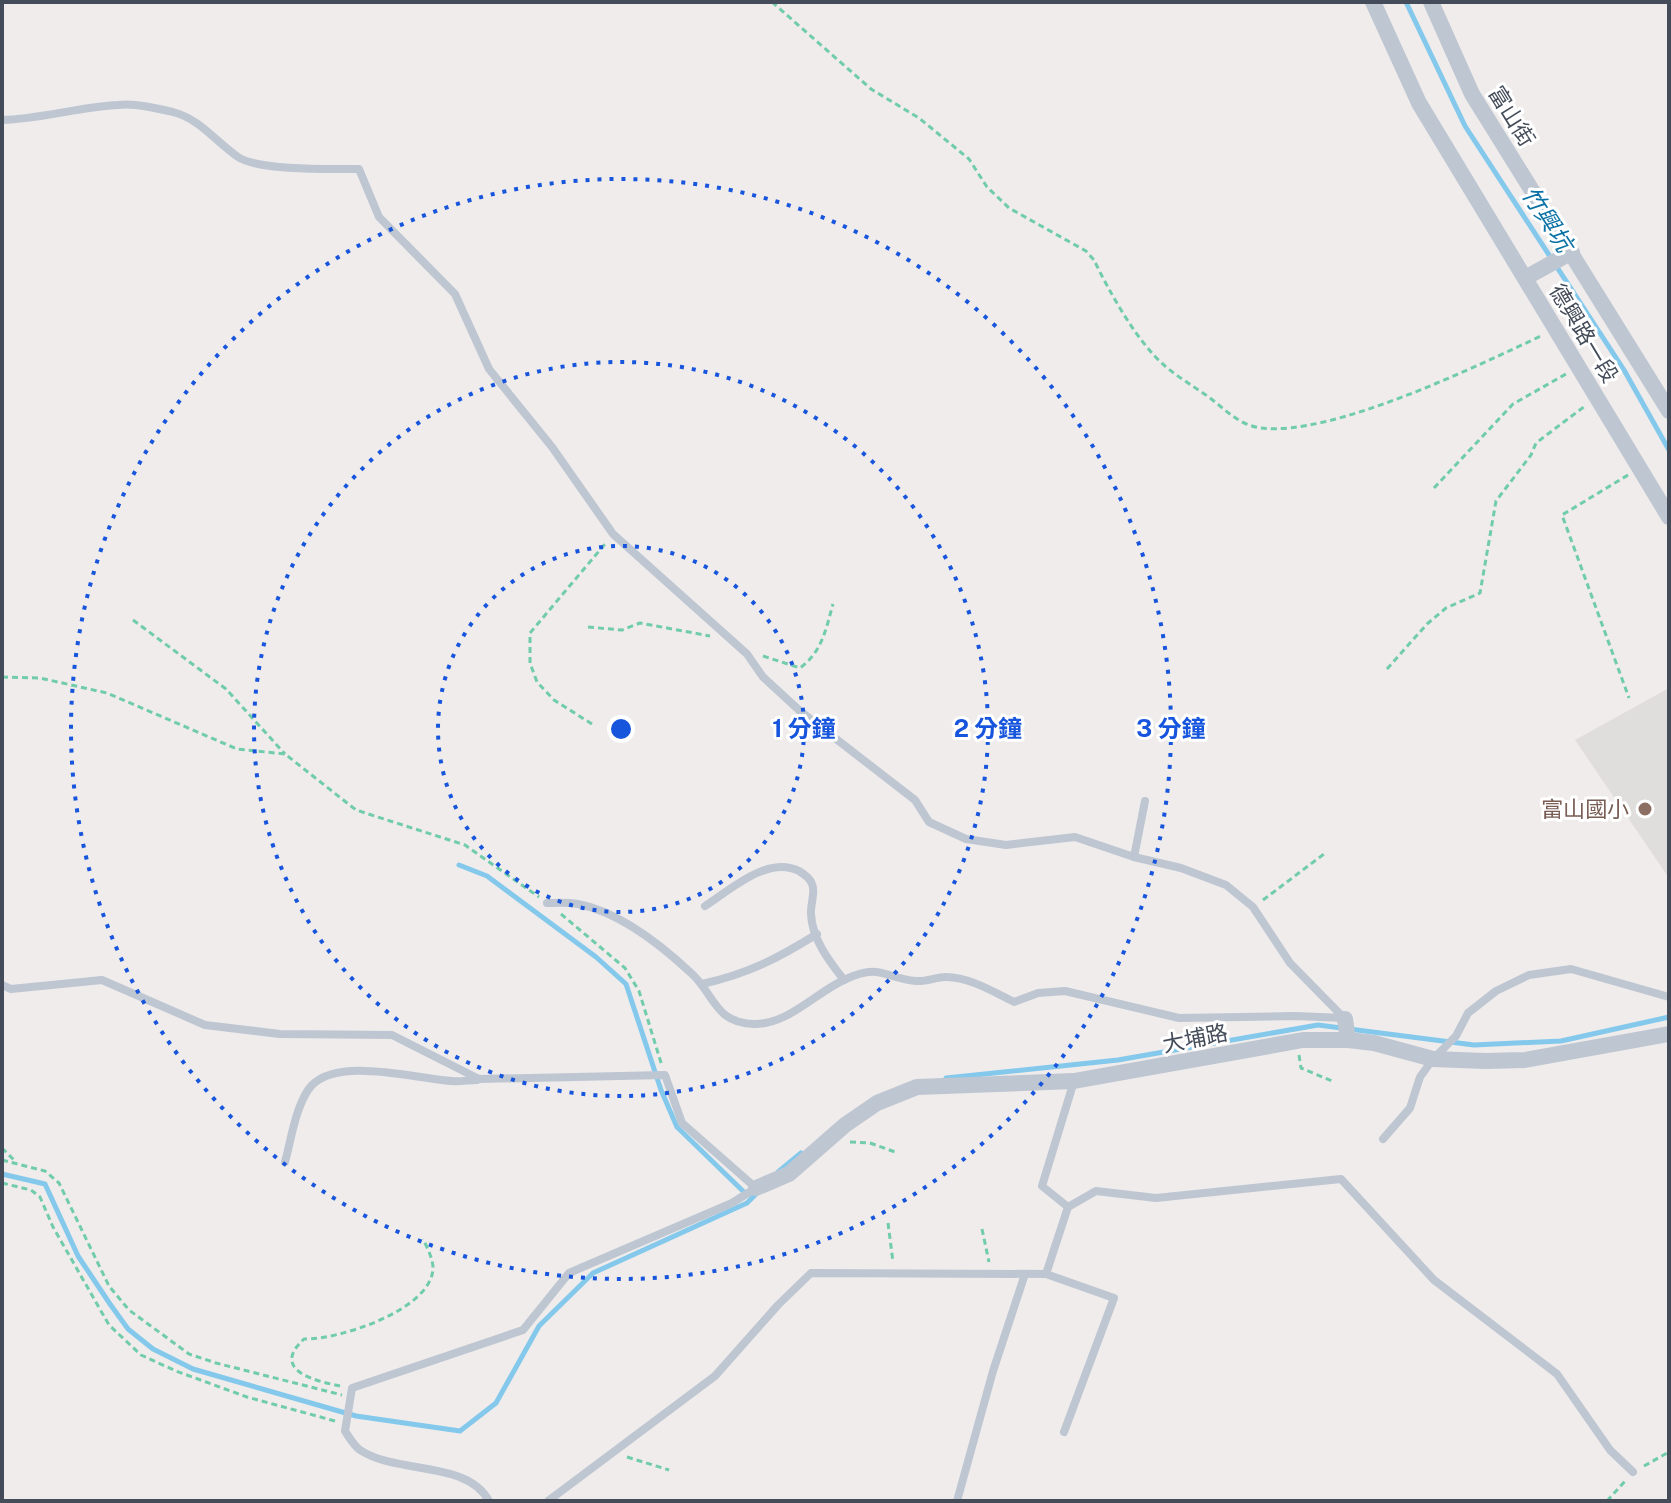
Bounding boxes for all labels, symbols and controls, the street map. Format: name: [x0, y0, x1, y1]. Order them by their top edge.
street label: 富山街: [1483, 81, 1541, 151]
water label: 竹興坑: [1516, 181, 1581, 259]
street label: 德興路一段: [1545, 279, 1623, 387]
text: 1 分鐘: [772, 714, 836, 742]
text: 2 分鐘: [954, 714, 1022, 742]
text: 3 分鐘: [1136, 714, 1206, 742]
centre of rings: [607, 715, 635, 743]
place label: 富山國小: [1541, 796, 1629, 822]
marker: 富山國小: [1636, 800, 1654, 818]
street label: 大埔路: [1160, 1019, 1230, 1057]

